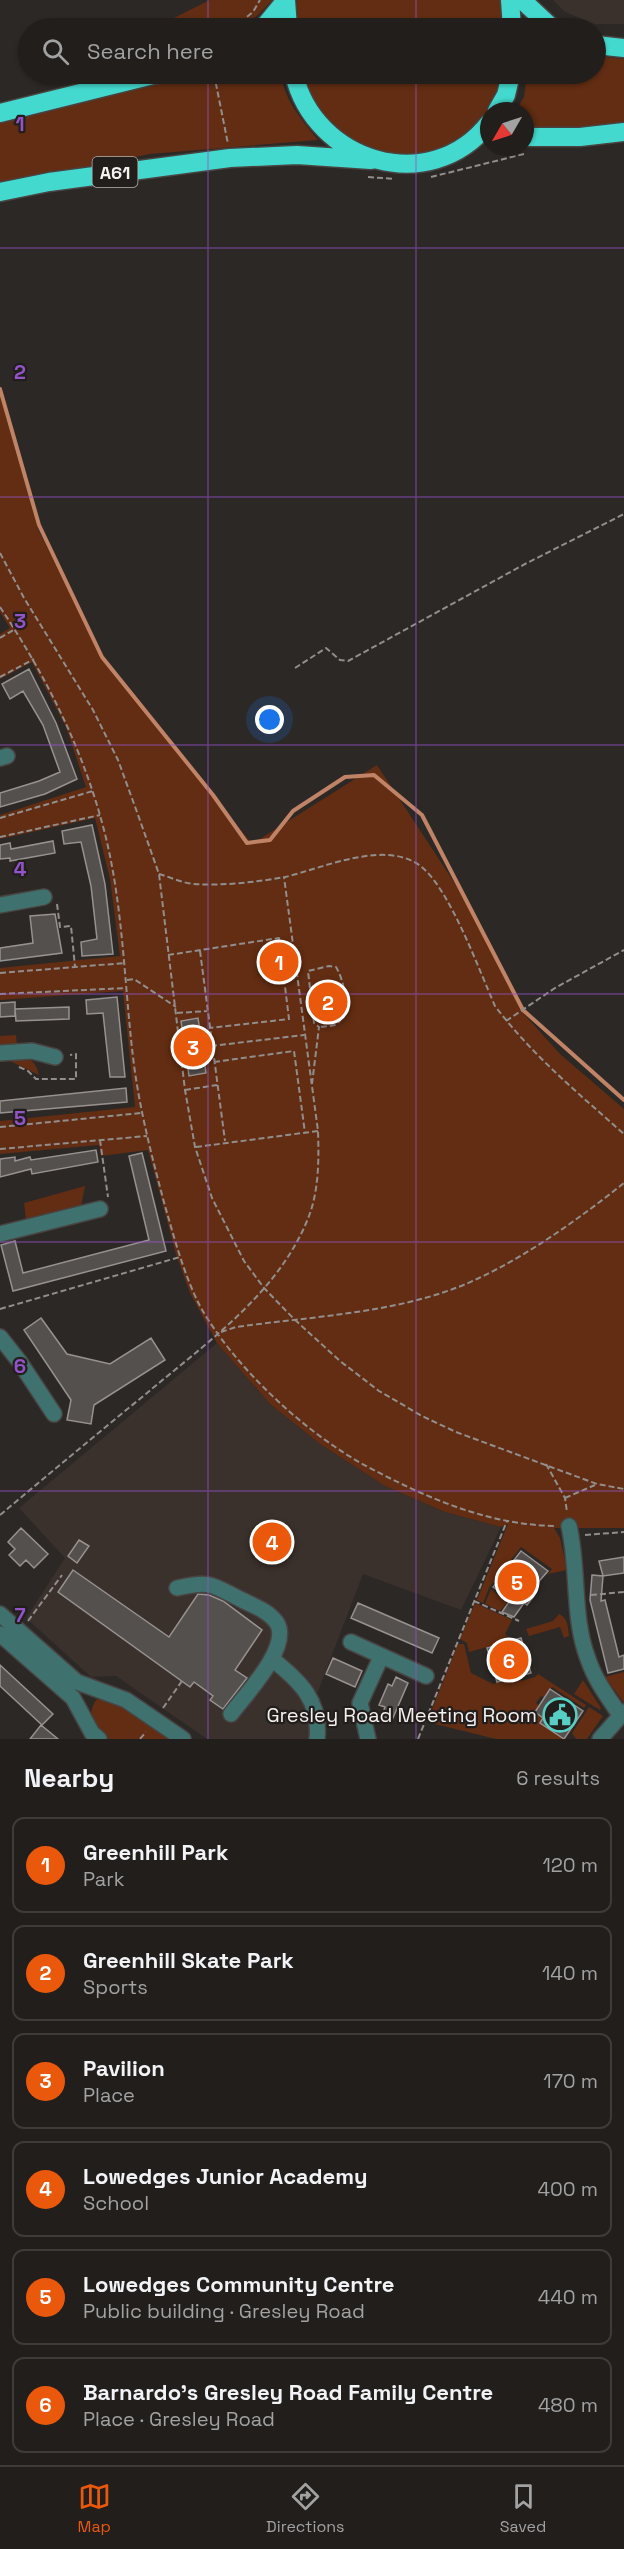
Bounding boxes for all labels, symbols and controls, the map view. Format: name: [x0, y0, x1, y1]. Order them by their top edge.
search box: [18, 18, 606, 84]
icon: search: [39, 35, 72, 68]
text: Search here: [87, 37, 214, 65]
north arrow: [480, 102, 534, 156]
text: 1: [15, 111, 25, 137]
road number: A61: [92, 157, 138, 187]
text: 2: [14, 359, 26, 385]
text: 3: [14, 608, 26, 634]
your location: [255, 705, 284, 734]
text: 4: [14, 856, 27, 882]
pin: 1: [260, 940, 298, 984]
pin: 2: [308, 980, 348, 1024]
pin: 3: [174, 1024, 212, 1070]
text: 5: [14, 1105, 26, 1131]
text: 6: [14, 1353, 26, 1379]
pin: 4: [252, 1520, 292, 1564]
pin: 5: [498, 1560, 536, 1604]
text: 7: [14, 1602, 26, 1628]
pin: 6: [490, 1638, 528, 1682]
public building icon: Gresley Road Meeting Room: [542, 1697, 578, 1733]
place label: Gresley Road Meeting Room: [266, 1702, 537, 1728]
text: Nearby: [24, 1761, 114, 1795]
text: 6 results: [516, 1765, 600, 1791]
text: Greenhill Park: [83, 1838, 228, 1866]
text: 1: [41, 1852, 50, 1878]
text: 120 m: [542, 1852, 598, 1878]
text: Park: [83, 1866, 125, 1892]
text: Greenhill Skate Park: [83, 1946, 294, 1974]
text: 2: [40, 1960, 51, 1986]
text: 140 m: [542, 1960, 598, 1986]
text: Sports: [83, 1974, 148, 2000]
text: Pavilion: [83, 2054, 165, 2082]
text: 3: [39, 2068, 52, 2094]
text: 170 m: [543, 2068, 598, 2094]
text: Place: [83, 2082, 135, 2108]
text: Lowedges Junior Academy: [83, 2162, 367, 2190]
text: 4: [39, 2176, 52, 2202]
text: 400 m: [538, 2176, 598, 2202]
text: School: [83, 2190, 149, 2216]
text: Lowedges Community Centre: [83, 2270, 394, 2298]
text: 5: [40, 2284, 52, 2310]
text: 440 m: [538, 2284, 598, 2310]
text: Public building · Gresley Road: [83, 2298, 365, 2324]
text: Barnardo's Gresley Road Family Centre: [83, 2378, 493, 2406]
text: 6: [39, 2392, 52, 2418]
text: 480 m: [538, 2392, 598, 2418]
text: Place · Gresley Road: [83, 2406, 275, 2432]
tab: Map: [78, 2480, 111, 2537]
tab: Directions: [266, 2480, 345, 2537]
tab: Saved: [500, 2480, 546, 2537]

